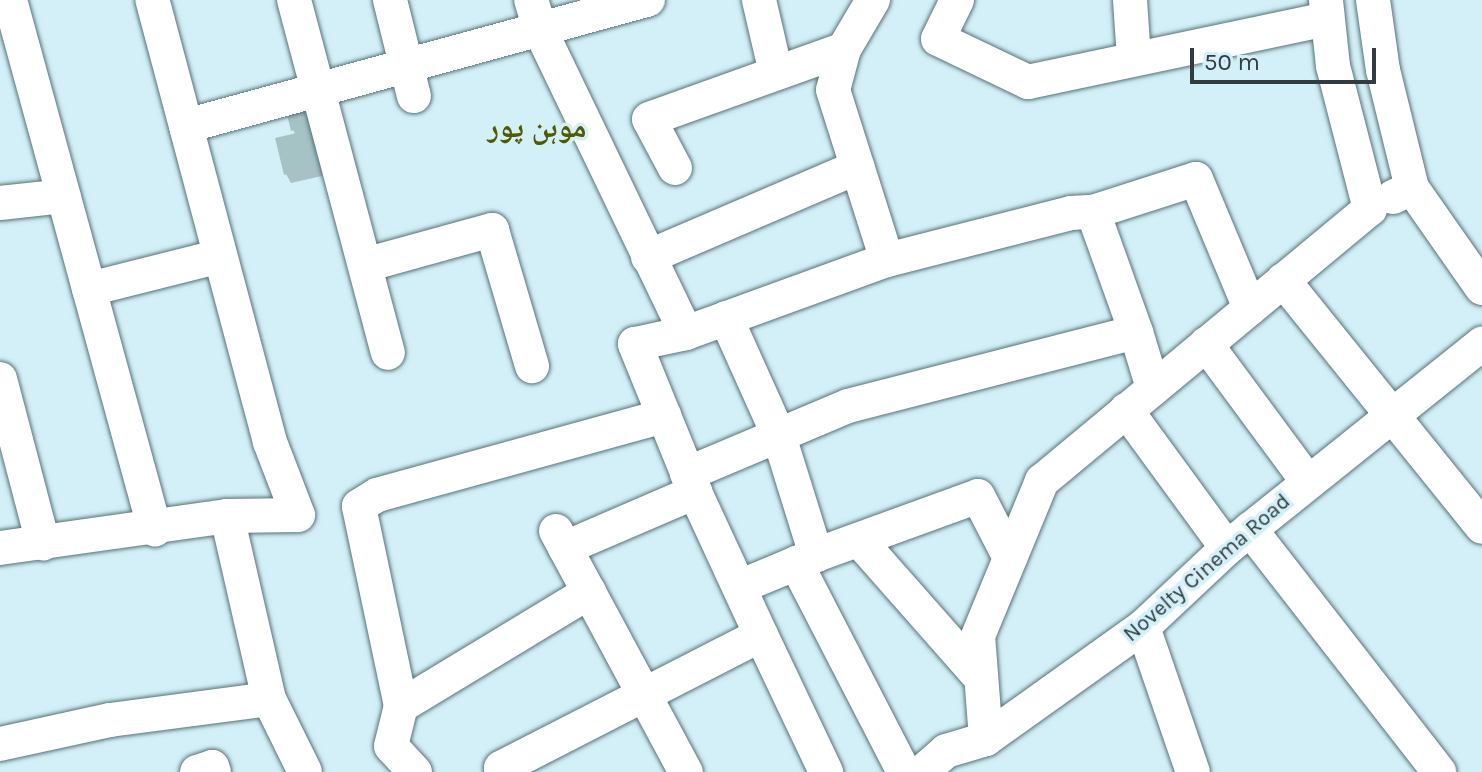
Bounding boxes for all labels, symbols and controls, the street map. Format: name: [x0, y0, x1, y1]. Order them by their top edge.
scale bar: [1194, 32, 1380, 82]
text: 50 m: [1204, 48, 1260, 76]
district label: موہن پور: [488, 109, 586, 145]
street label: Novelty Cinema Road: [1118, 488, 1296, 648]

